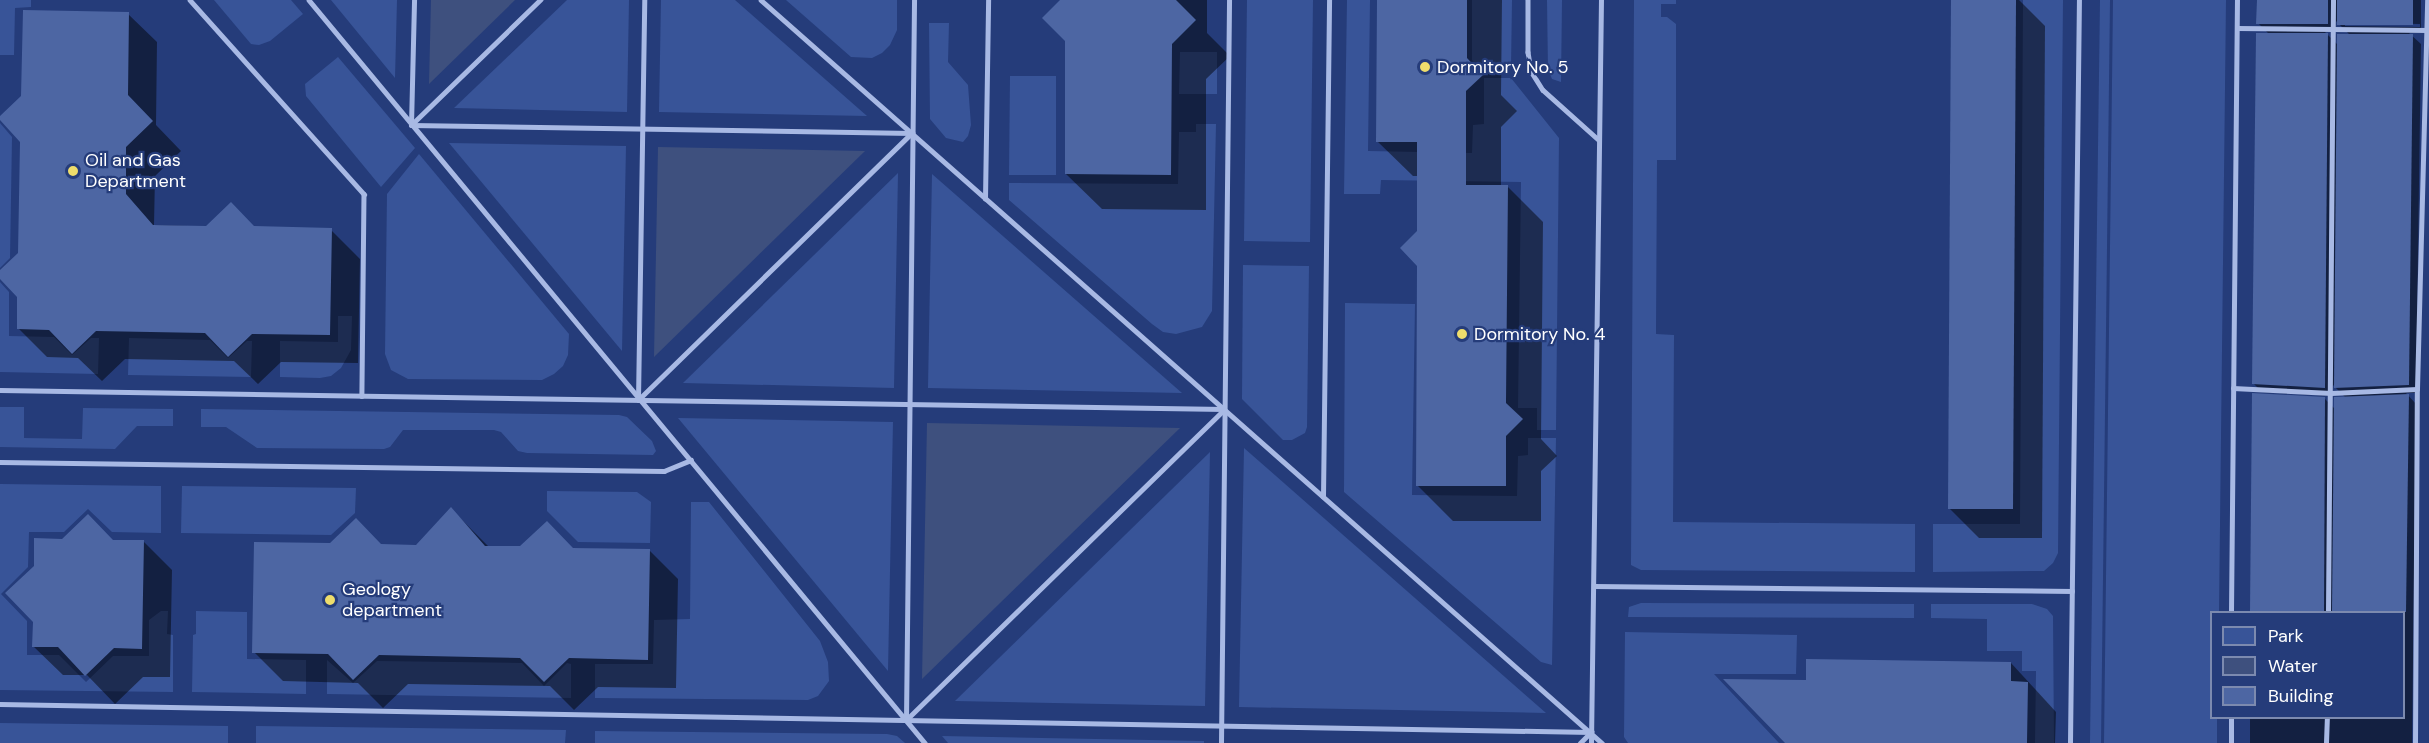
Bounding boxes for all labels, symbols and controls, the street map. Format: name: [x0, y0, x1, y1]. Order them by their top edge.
place label: Dormitory No. 5: [1437, 56, 1568, 78]
marker: Dormitory No. 5: [1418, 60, 1432, 74]
place label: Oil and Gas Department: [85, 150, 186, 192]
marker: Oil and Gas Department: [66, 164, 80, 178]
place label: Dormitory No. 4: [1474, 323, 1605, 345]
marker: Dormitory No. 4: [1455, 327, 1469, 341]
place label: Geology department: [342, 579, 442, 622]
marker: Geology department: [323, 593, 337, 607]
legend: [2210, 611, 2405, 719]
text: Park: [2268, 624, 2304, 648]
text: Water: [2268, 654, 2318, 678]
text: Building: [2268, 684, 2333, 708]

